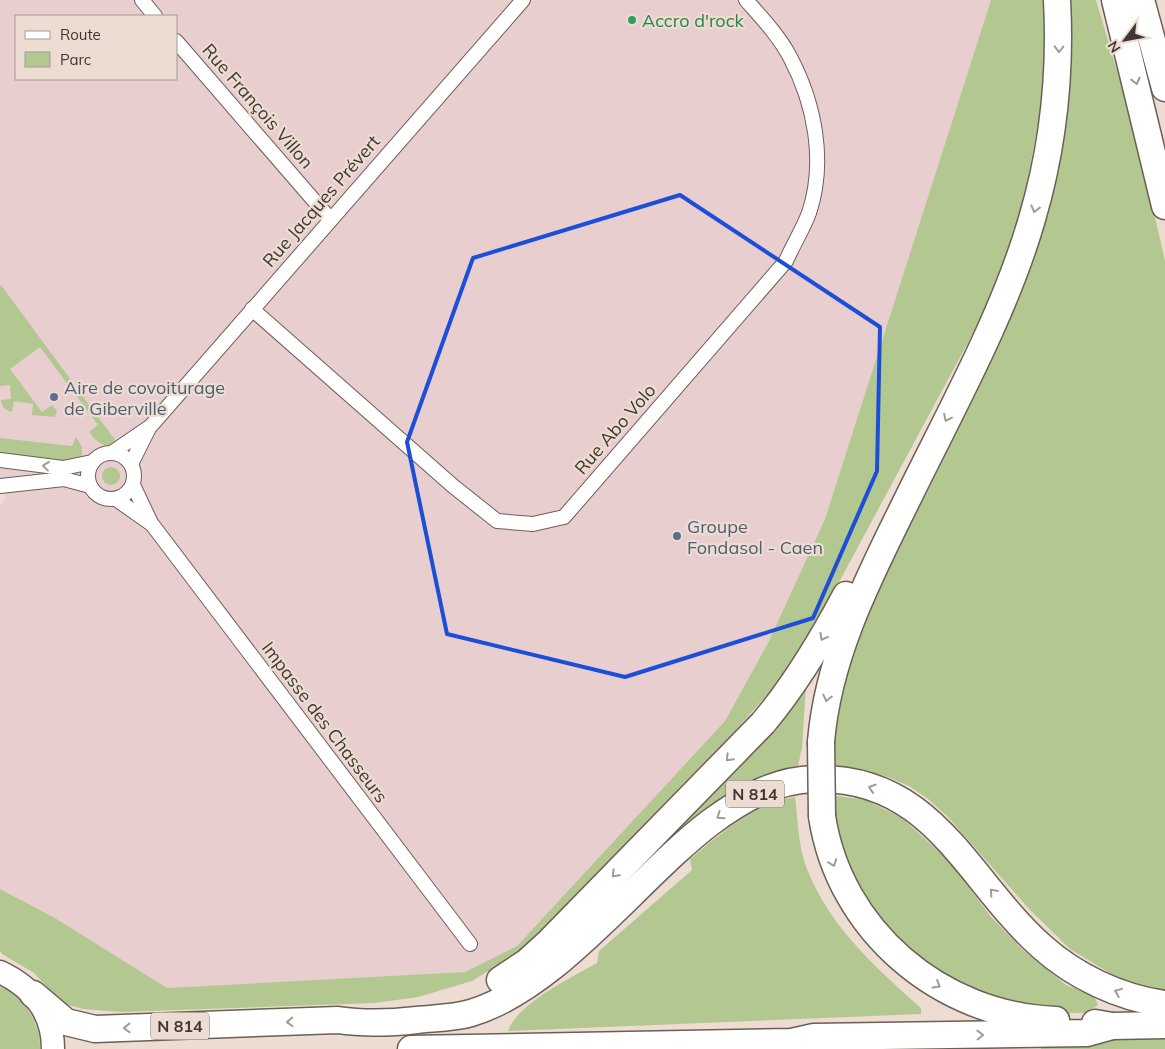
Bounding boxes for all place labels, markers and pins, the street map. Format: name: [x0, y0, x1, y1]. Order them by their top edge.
place label: Accro d'rock: [642, 9, 745, 32]
marker: Accro d'rock: [626, 14, 638, 26]
place label: Aire de covoiturage de Giberville: [64, 376, 225, 420]
marker: Aire de covoiturage de Giberville: [48, 391, 60, 403]
place label: Groupe Fondasol - Caen: [687, 515, 823, 559]
marker: Groupe Fondasol - Caen: [671, 530, 683, 542]

